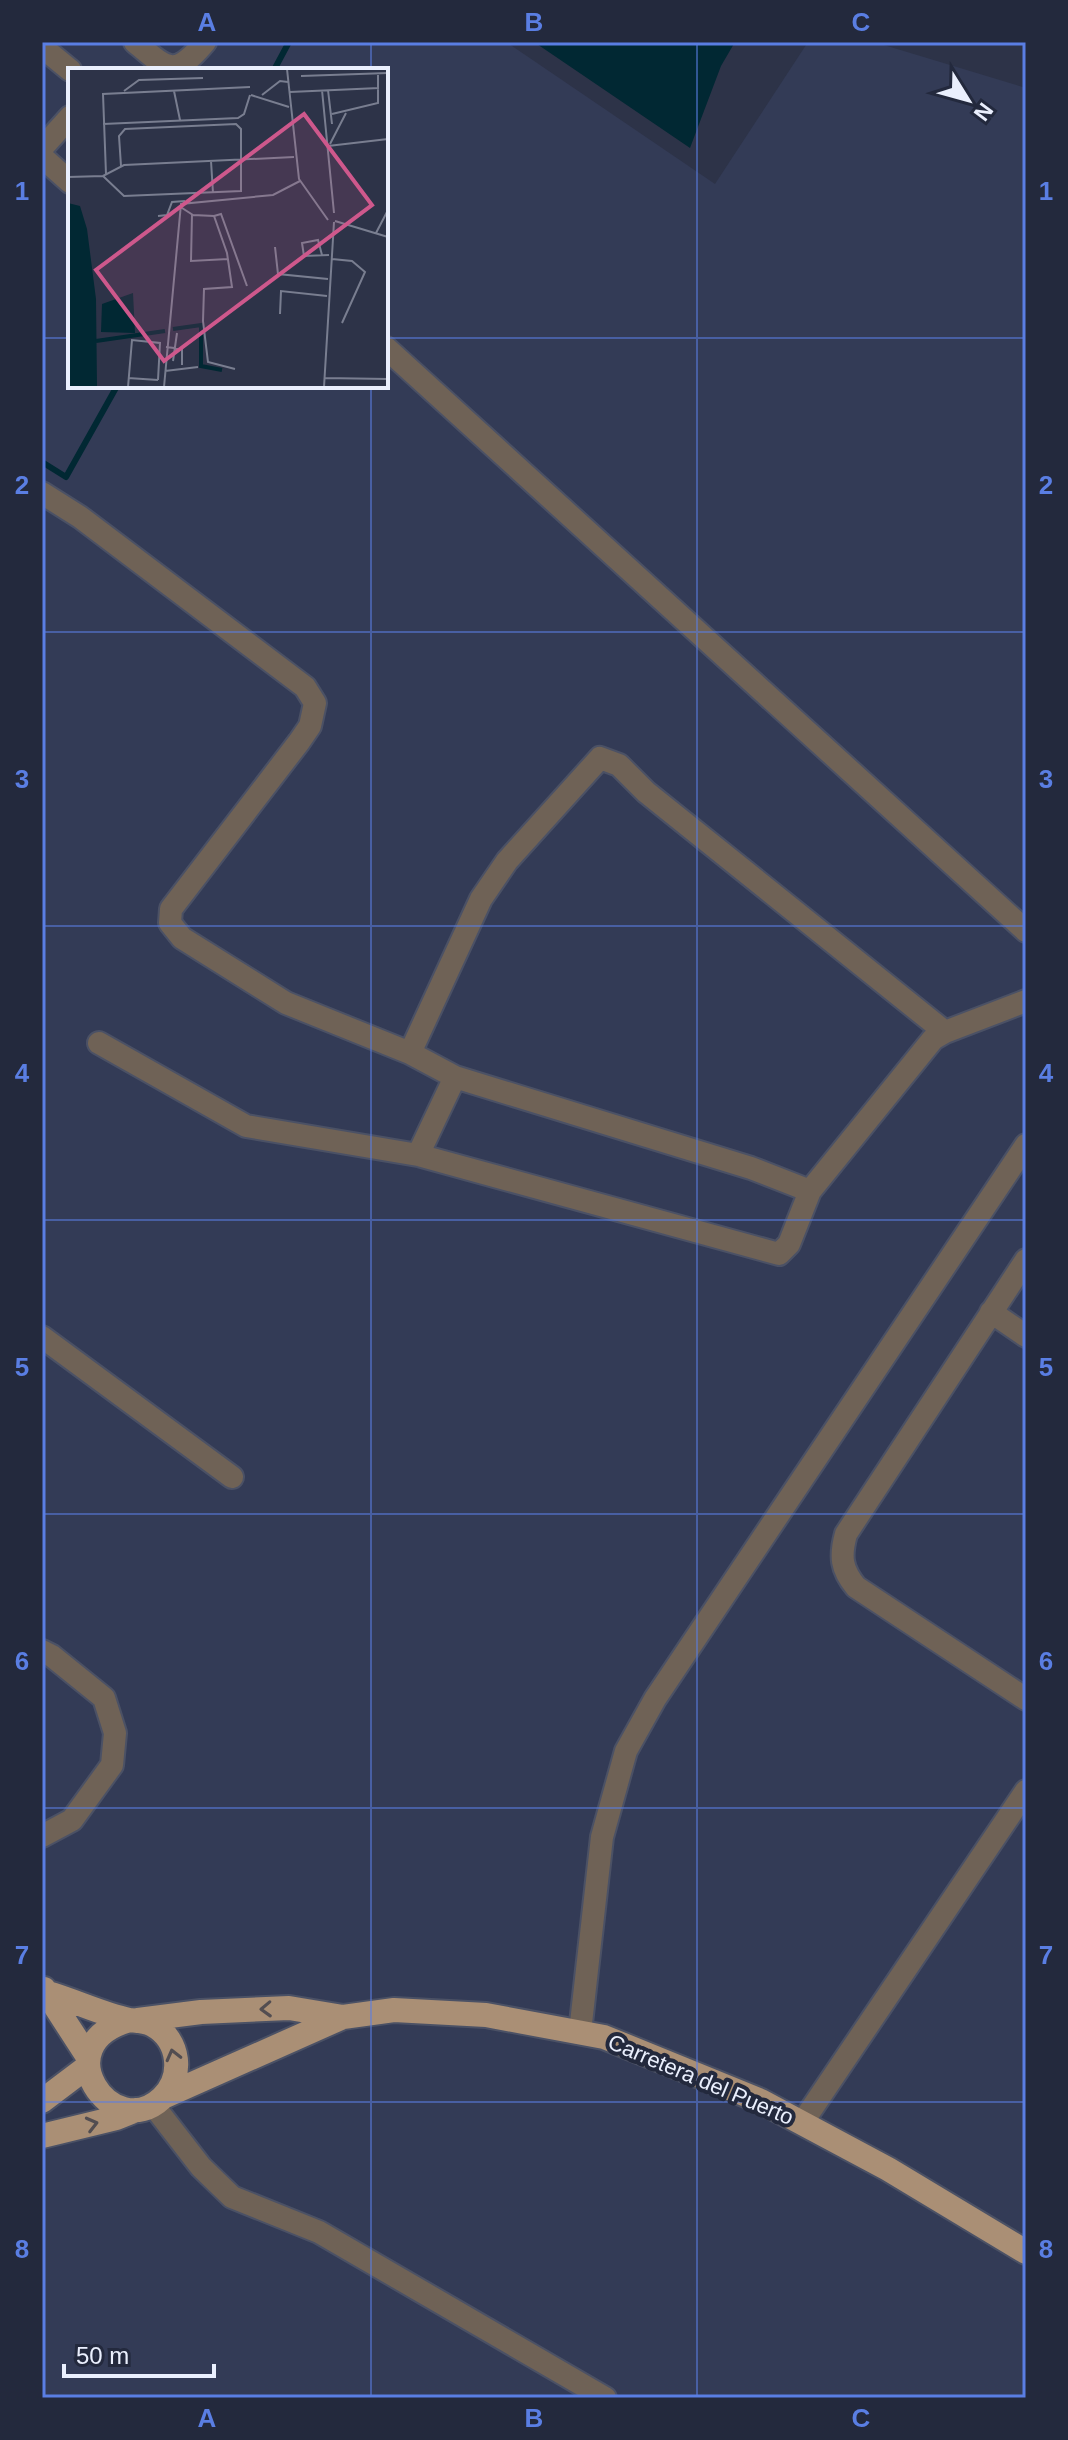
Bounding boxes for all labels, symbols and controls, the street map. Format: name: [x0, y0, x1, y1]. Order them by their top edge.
text: A: [198, 7, 217, 37]
text: B: [525, 7, 543, 37]
text: C: [852, 7, 871, 37]
north arrow: [928, 60, 1008, 140]
inset map: [68, 68, 388, 388]
text: N: [969, 98, 998, 126]
text: 1: [15, 176, 29, 206]
text: 1: [1039, 176, 1053, 206]
text: 2: [15, 470, 29, 500]
text: 2: [1039, 470, 1053, 500]
text: 3: [15, 764, 29, 794]
text: 3: [1039, 764, 1053, 794]
text: 4: [15, 1058, 30, 1088]
text: 4: [1039, 1058, 1054, 1088]
text: 5: [15, 1352, 29, 1382]
text: 5: [1039, 1352, 1053, 1382]
text: 6: [15, 1646, 29, 1676]
text: 6: [1039, 1646, 1053, 1676]
text: 7: [15, 1940, 29, 1970]
text: 7: [1039, 1940, 1053, 1970]
one-way arrow: [259, 2001, 271, 2018]
street label: Carretera del Puerto: [604, 2029, 797, 2130]
one-way arrow: [165, 2049, 182, 2062]
one-way arrow: [84, 2117, 98, 2134]
text: 8: [15, 2234, 29, 2264]
text: 8: [1039, 2234, 1053, 2264]
scale bar: [64, 2328, 214, 2378]
text: 50 m: [76, 2342, 129, 2369]
text: A: [198, 2403, 217, 2433]
text: B: [525, 2403, 543, 2433]
text: C: [852, 2403, 871, 2433]

